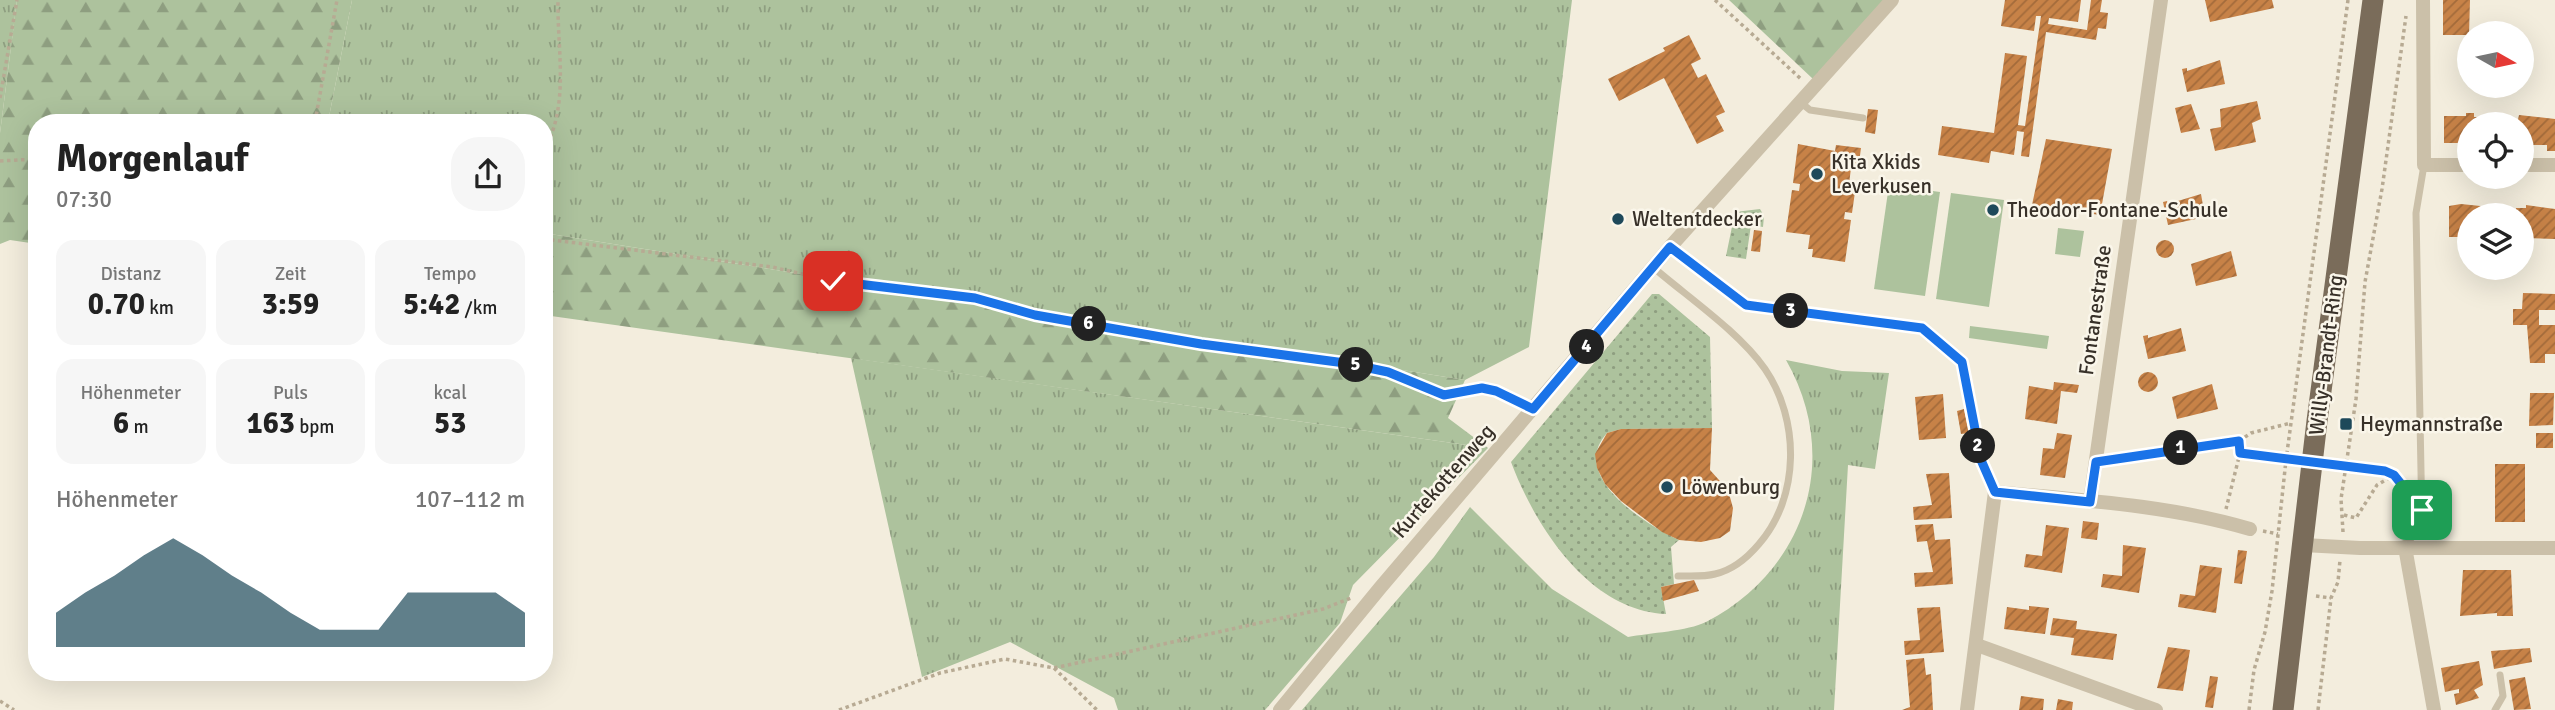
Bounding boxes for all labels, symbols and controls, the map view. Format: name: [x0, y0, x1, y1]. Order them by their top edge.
north arrow: [2457, 21, 2534, 98]
map controls: [2457, 21, 2534, 280]
button: locate: [2457, 112, 2534, 189]
text: Morgenlauf: [56, 135, 248, 182]
button: share: [451, 137, 525, 211]
place label: Kita Xkids Leverkusen: [1831, 149, 1932, 199]
marker: Kita Xkids Leverkusen: [1809, 166, 1825, 182]
text: 07:30: [56, 185, 112, 214]
place label: Theodor-Fontane-Schule: [2007, 197, 2228, 223]
marker: Theodor-Fontane-Schule: [1985, 202, 2001, 218]
button: layers: [2457, 203, 2534, 280]
place label: Weltentdecker: [1632, 206, 1762, 232]
marker: Weltentdecker: [1610, 211, 1626, 227]
street label: Fontanestraße: [2073, 243, 2117, 377]
pin: [803, 251, 863, 311]
text: Distanz: [100, 262, 161, 286]
text: Zeit: [275, 262, 306, 286]
text: Tempo: [424, 262, 476, 286]
icon: check: [814, 262, 852, 300]
street label: Willy-Brandt-Ring: [2303, 273, 2349, 437]
text: 0.70: [88, 286, 145, 323]
text: 3:59: [262, 286, 319, 323]
text: 5:42: [403, 286, 460, 323]
pin: 3: [1774, 294, 1809, 328]
text: km: [145, 296, 174, 320]
text: /km: [460, 296, 497, 320]
text: 3: [1785, 298, 1796, 322]
pin: 6: [1072, 306, 1106, 342]
text: 6: [1083, 311, 1094, 335]
pin: 4: [1570, 330, 1604, 364]
text: 4: [1581, 334, 1592, 358]
pin: 5: [1338, 348, 1374, 382]
text: 5: [1350, 352, 1361, 376]
text: Höhenmeter: [81, 381, 181, 405]
text: Puls: [273, 381, 308, 405]
text: kcal: [434, 381, 467, 405]
text: 6: [113, 405, 129, 442]
text: 163: [246, 405, 295, 442]
text: 53: [434, 405, 466, 442]
place label: Heymannstraße: [2360, 411, 2503, 437]
text: m: [129, 415, 149, 439]
text: bpm: [295, 415, 335, 439]
marker: Heymannstraße: [2338, 416, 2354, 432]
street label: Kurtekottenweg: [1386, 419, 1500, 543]
pin: 2: [1960, 428, 1996, 464]
pin: 1: [2164, 430, 2198, 466]
text: 2: [1972, 433, 1983, 457]
text: 1: [2175, 435, 2186, 459]
place label: Löwenburg: [1681, 474, 1780, 500]
marker: Löwenburg: [1659, 479, 1675, 495]
pin: [2392, 480, 2452, 540]
text: Höhenmeter: [56, 485, 178, 514]
text: 107–112 m: [415, 485, 525, 514]
icon: arrive: [2403, 491, 2441, 529]

